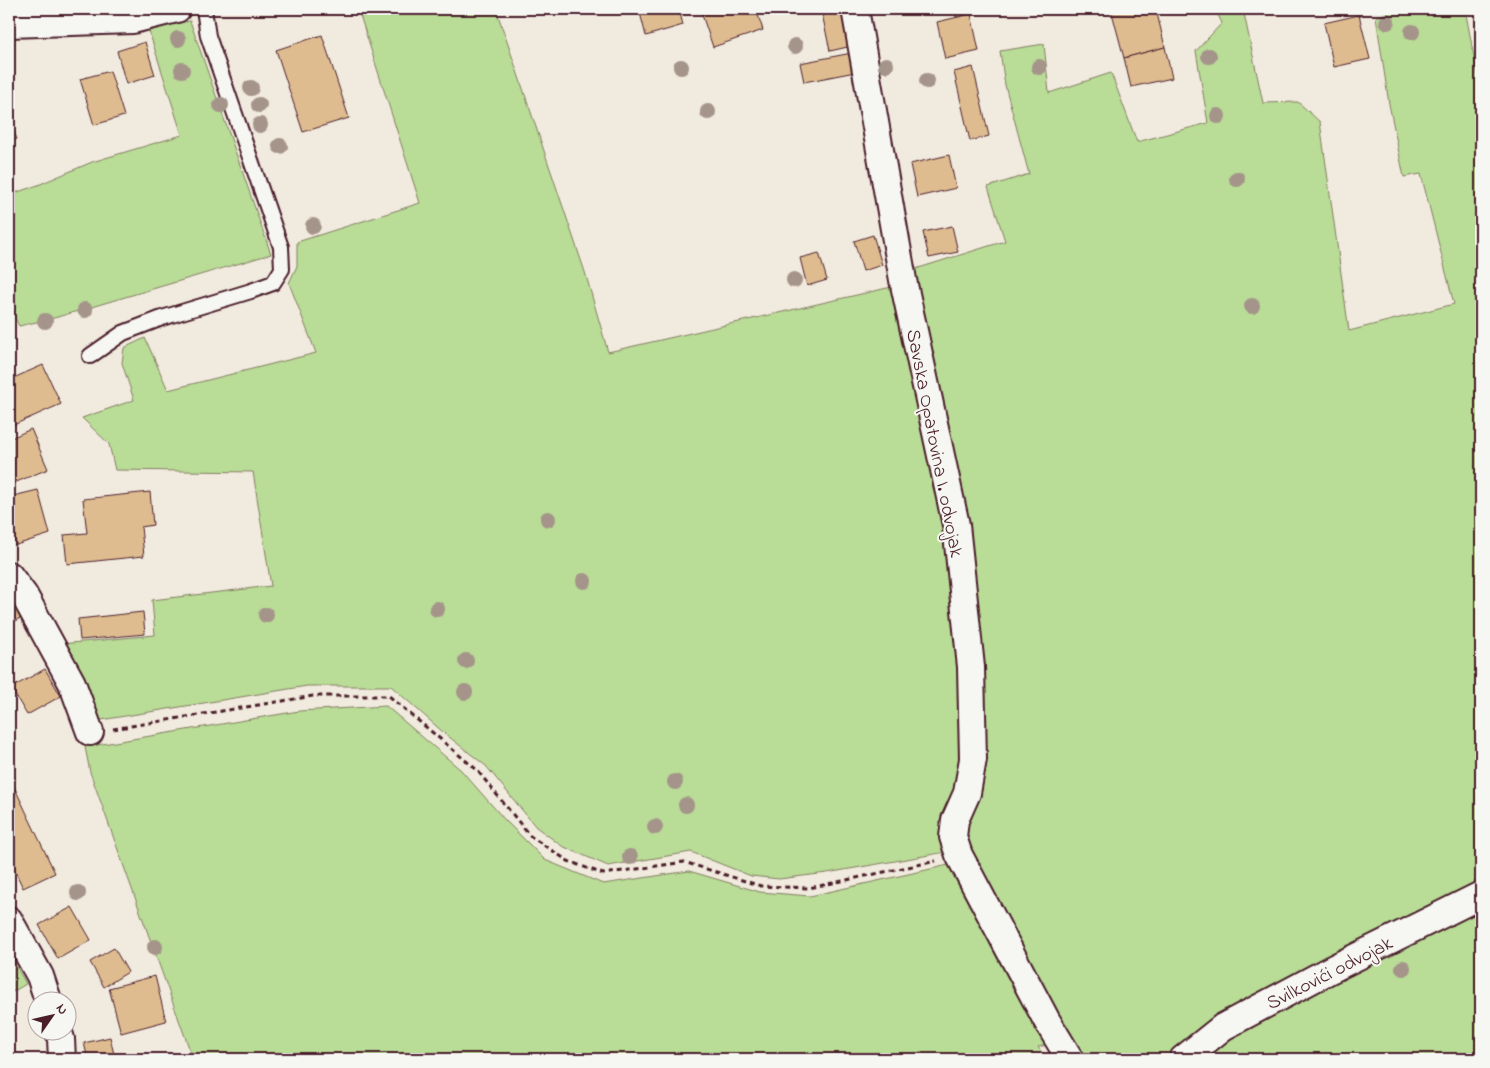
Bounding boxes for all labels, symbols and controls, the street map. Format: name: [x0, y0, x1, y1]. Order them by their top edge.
street label: Savska Opatovina I. odvojak: [897, 327, 970, 560]
street label: Svilkovići odvojak: [1262, 930, 1399, 1019]
north arrow: [28, 990, 78, 1040]
text: N: [50, 1000, 73, 1019]

